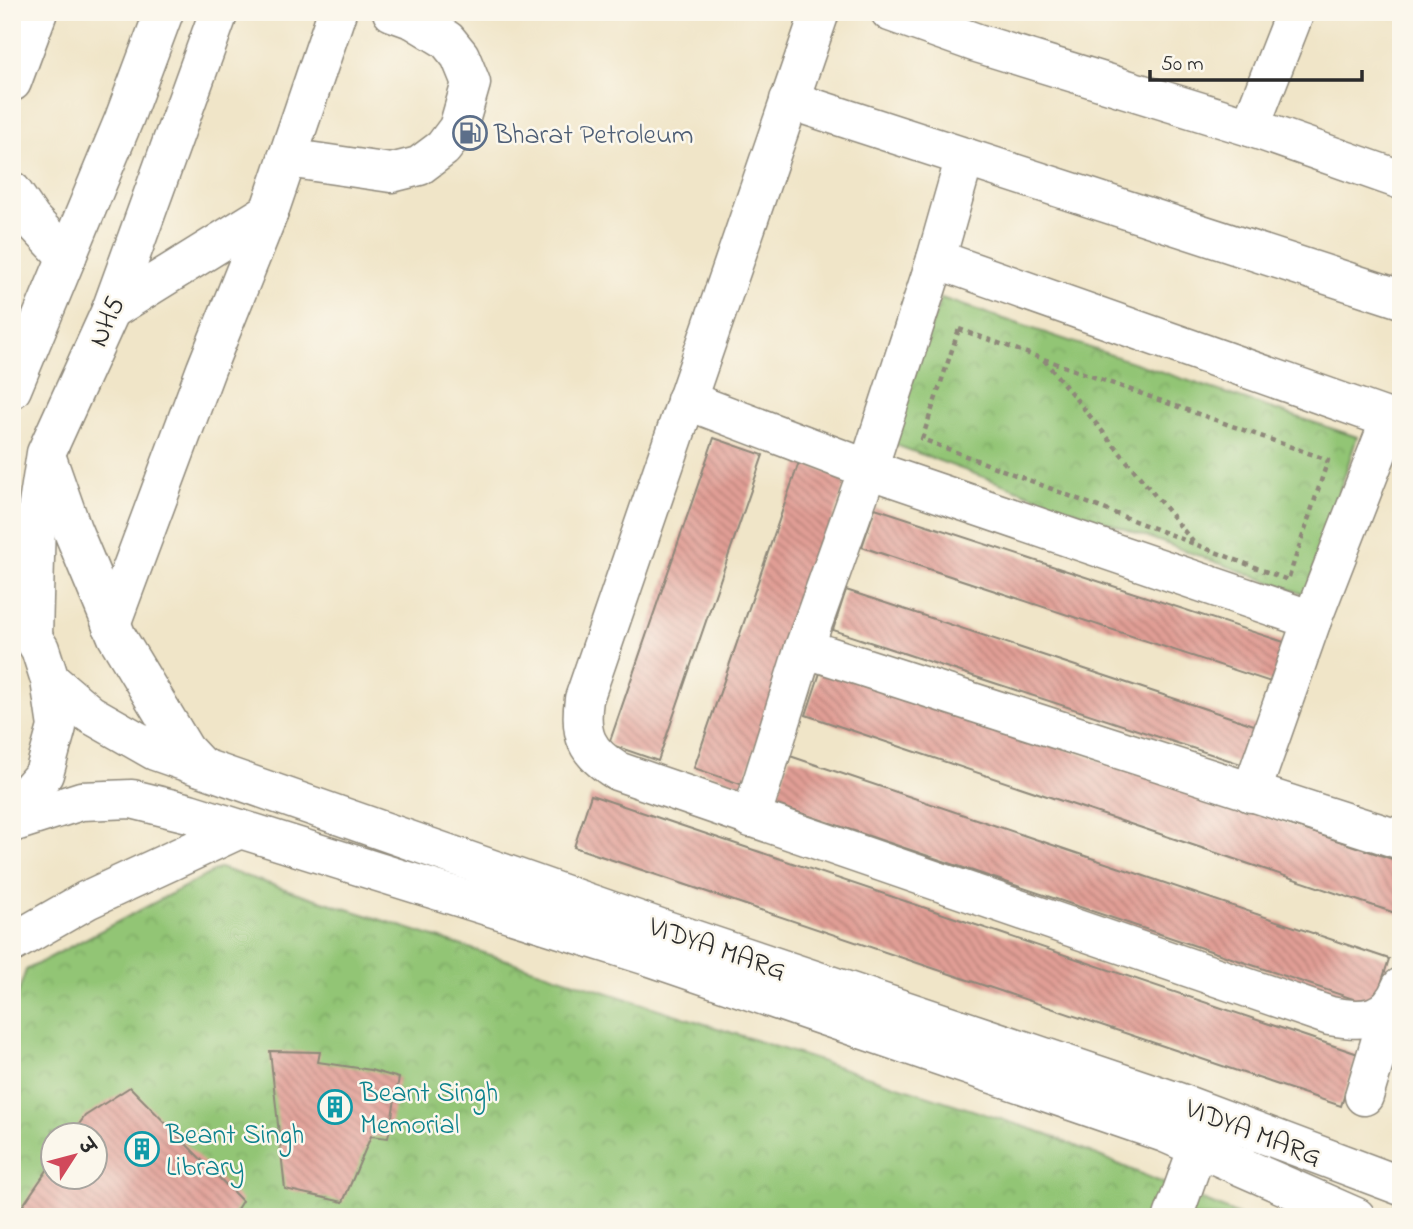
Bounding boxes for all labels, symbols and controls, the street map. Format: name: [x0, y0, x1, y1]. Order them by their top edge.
scale bar: [1150, 38, 1362, 82]
text: 50 m: [1161, 50, 1204, 80]
fuel station icon: Bharat Petroleum: [451, 114, 489, 152]
place label: Bharat Petroleum: [493, 116, 694, 157]
street label: NH5: [79, 291, 137, 354]
street label: VIDYA MARG: [642, 907, 791, 993]
place label: Beant Singh Memorial: [359, 1074, 498, 1147]
building icon: Beant Singh Memorial: [316, 1088, 354, 1126]
street label: VIDYA MARG: [1178, 1089, 1327, 1179]
place label: Beant Singh Library: [165, 1116, 304, 1189]
north arrow: [38, 1120, 108, 1190]
building icon: Beant Singh Library: [123, 1130, 161, 1168]
text: उ: [70, 1133, 102, 1162]

